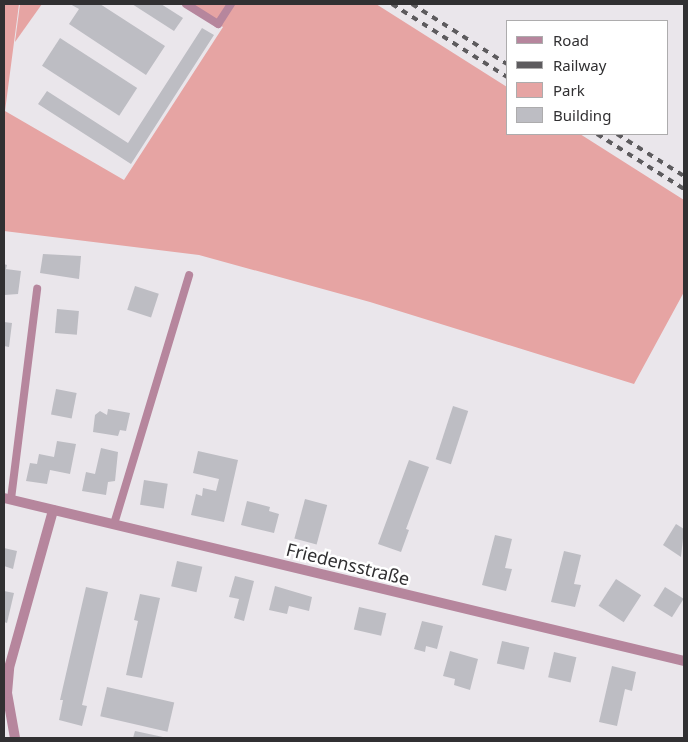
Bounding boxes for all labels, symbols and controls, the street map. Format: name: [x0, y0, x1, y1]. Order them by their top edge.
legend: [506, 20, 668, 135]
text: Road: [553, 30, 589, 50]
text: Railway: [553, 55, 606, 75]
text: Park: [553, 80, 585, 100]
text: Building: [553, 105, 611, 125]
street label: Friedensstraße: [284, 538, 412, 590]

